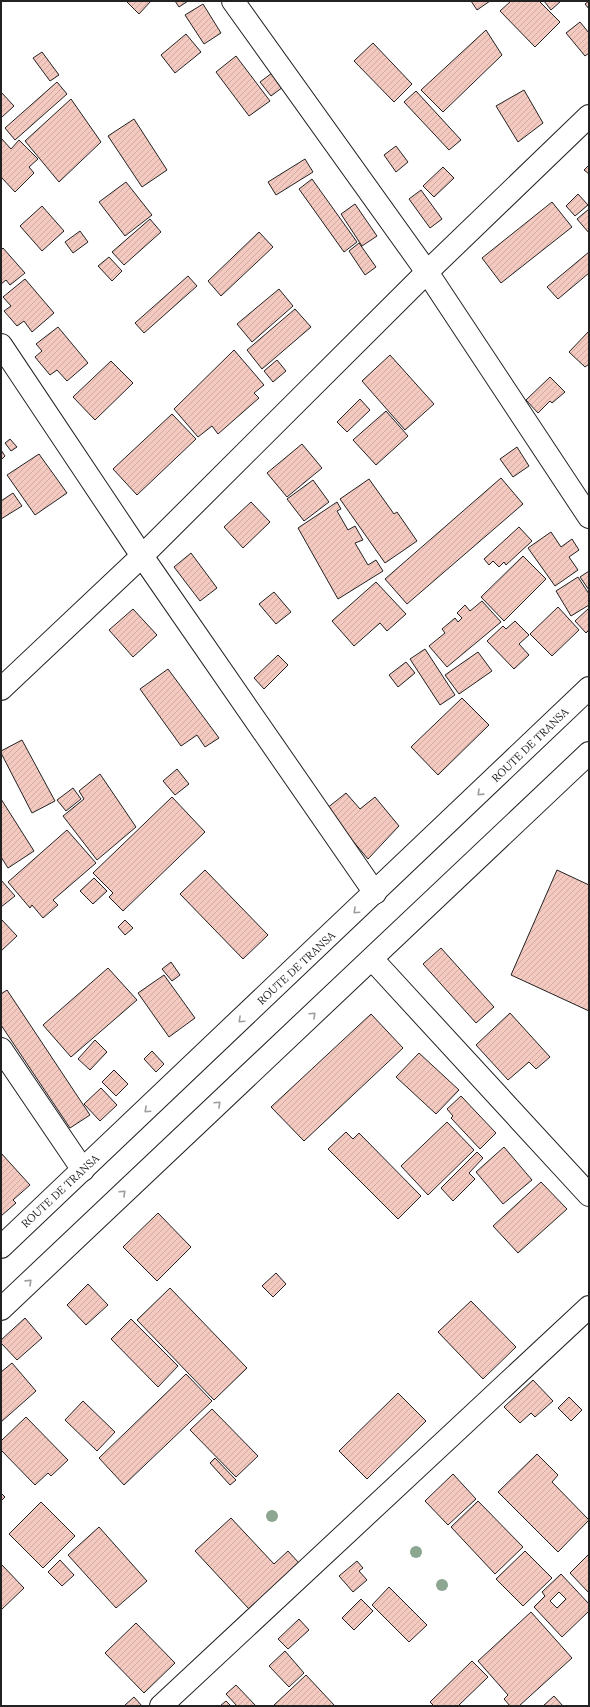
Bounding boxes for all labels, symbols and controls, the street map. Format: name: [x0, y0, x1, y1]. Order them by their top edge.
street label: ROUTE DE TRANSA: [489, 704, 572, 785]
one-way arrow: [477, 788, 485, 795]
one-way arrow: [353, 907, 360, 914]
street label: ROUTE DE TRANSA: [254, 928, 339, 1008]
one-way arrow: [308, 1012, 316, 1020]
one-way arrow: [238, 1015, 246, 1023]
one-way arrow: [213, 1101, 221, 1109]
one-way arrow: [144, 1105, 151, 1112]
street label: ROUTE DE TRANSA: [18, 1151, 103, 1231]
one-way arrow: [118, 1190, 126, 1198]
one-way arrow: [24, 1280, 32, 1287]

